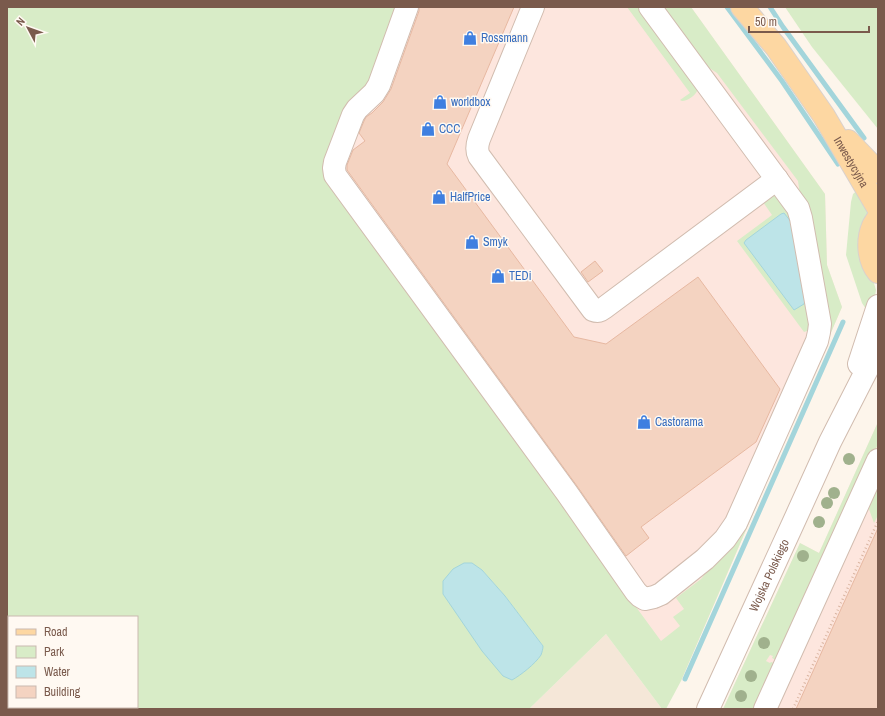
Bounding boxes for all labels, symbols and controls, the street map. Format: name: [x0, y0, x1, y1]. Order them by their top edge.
north arrow: [8, 8, 48, 48]
scale bar: [749, 8, 869, 34]
text: N: [13, 14, 28, 28]
text: 50 m: [755, 14, 777, 30]
shop icon: Rossmann: [462, 30, 478, 46]
place label: Rossmann: [481, 30, 528, 46]
shop icon: worldbox: [432, 94, 448, 110]
place label: worldbox: [451, 94, 490, 110]
shop icon: CCC: [420, 121, 436, 137]
place label: CCC: [439, 121, 460, 137]
street label: Inwestycyjna: [830, 134, 872, 191]
shop icon: HalfPrice: [431, 189, 447, 205]
place label: HalfPrice: [450, 189, 490, 205]
shop icon: Smyk: [464, 234, 480, 250]
place label: Smyk: [483, 234, 508, 250]
shop icon: TEDi: [490, 268, 506, 284]
place label: TEDi: [509, 268, 531, 284]
shop icon: Castorama: [636, 414, 652, 430]
place label: Castorama: [655, 414, 704, 430]
street label: Wojska Polskiego: [746, 537, 793, 614]
legend: [8, 616, 138, 708]
text: Road: [44, 624, 68, 640]
text: Park: [44, 644, 64, 660]
text: Water: [44, 664, 71, 680]
text: Building: [44, 684, 81, 700]

